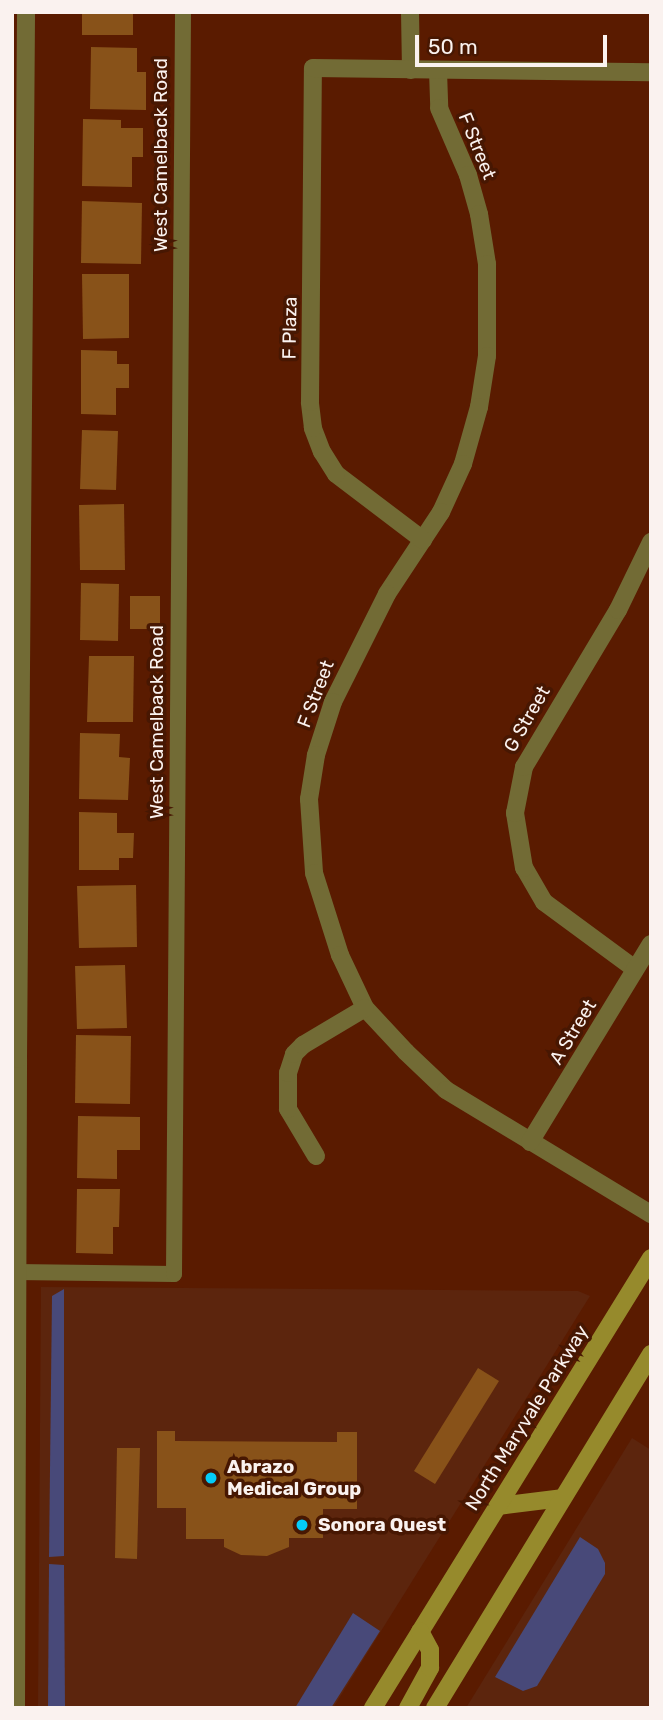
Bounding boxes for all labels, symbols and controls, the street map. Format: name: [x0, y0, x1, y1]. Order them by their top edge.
scale bar: [418, 21, 610, 65]
text: 50 m: [428, 34, 478, 59]
street label: West Camelback Road: [150, 58, 172, 252]
street label: F Street: [453, 109, 501, 183]
street label: F Plaza: [278, 296, 302, 360]
street label: West Camelback Road: [146, 625, 168, 819]
street label: F Street: [293, 657, 339, 731]
street label: G Street: [499, 682, 555, 756]
street label: A Street: [545, 995, 601, 1069]
street label: North Maryvale Parkway: [461, 1321, 593, 1515]
place label: Abrazo Medical Group: [227, 1456, 361, 1500]
marker: Abrazo Medical Group: [201, 1468, 221, 1488]
place label: Sonora Quest: [318, 1514, 446, 1536]
marker: Sonora Quest: [292, 1515, 312, 1535]

